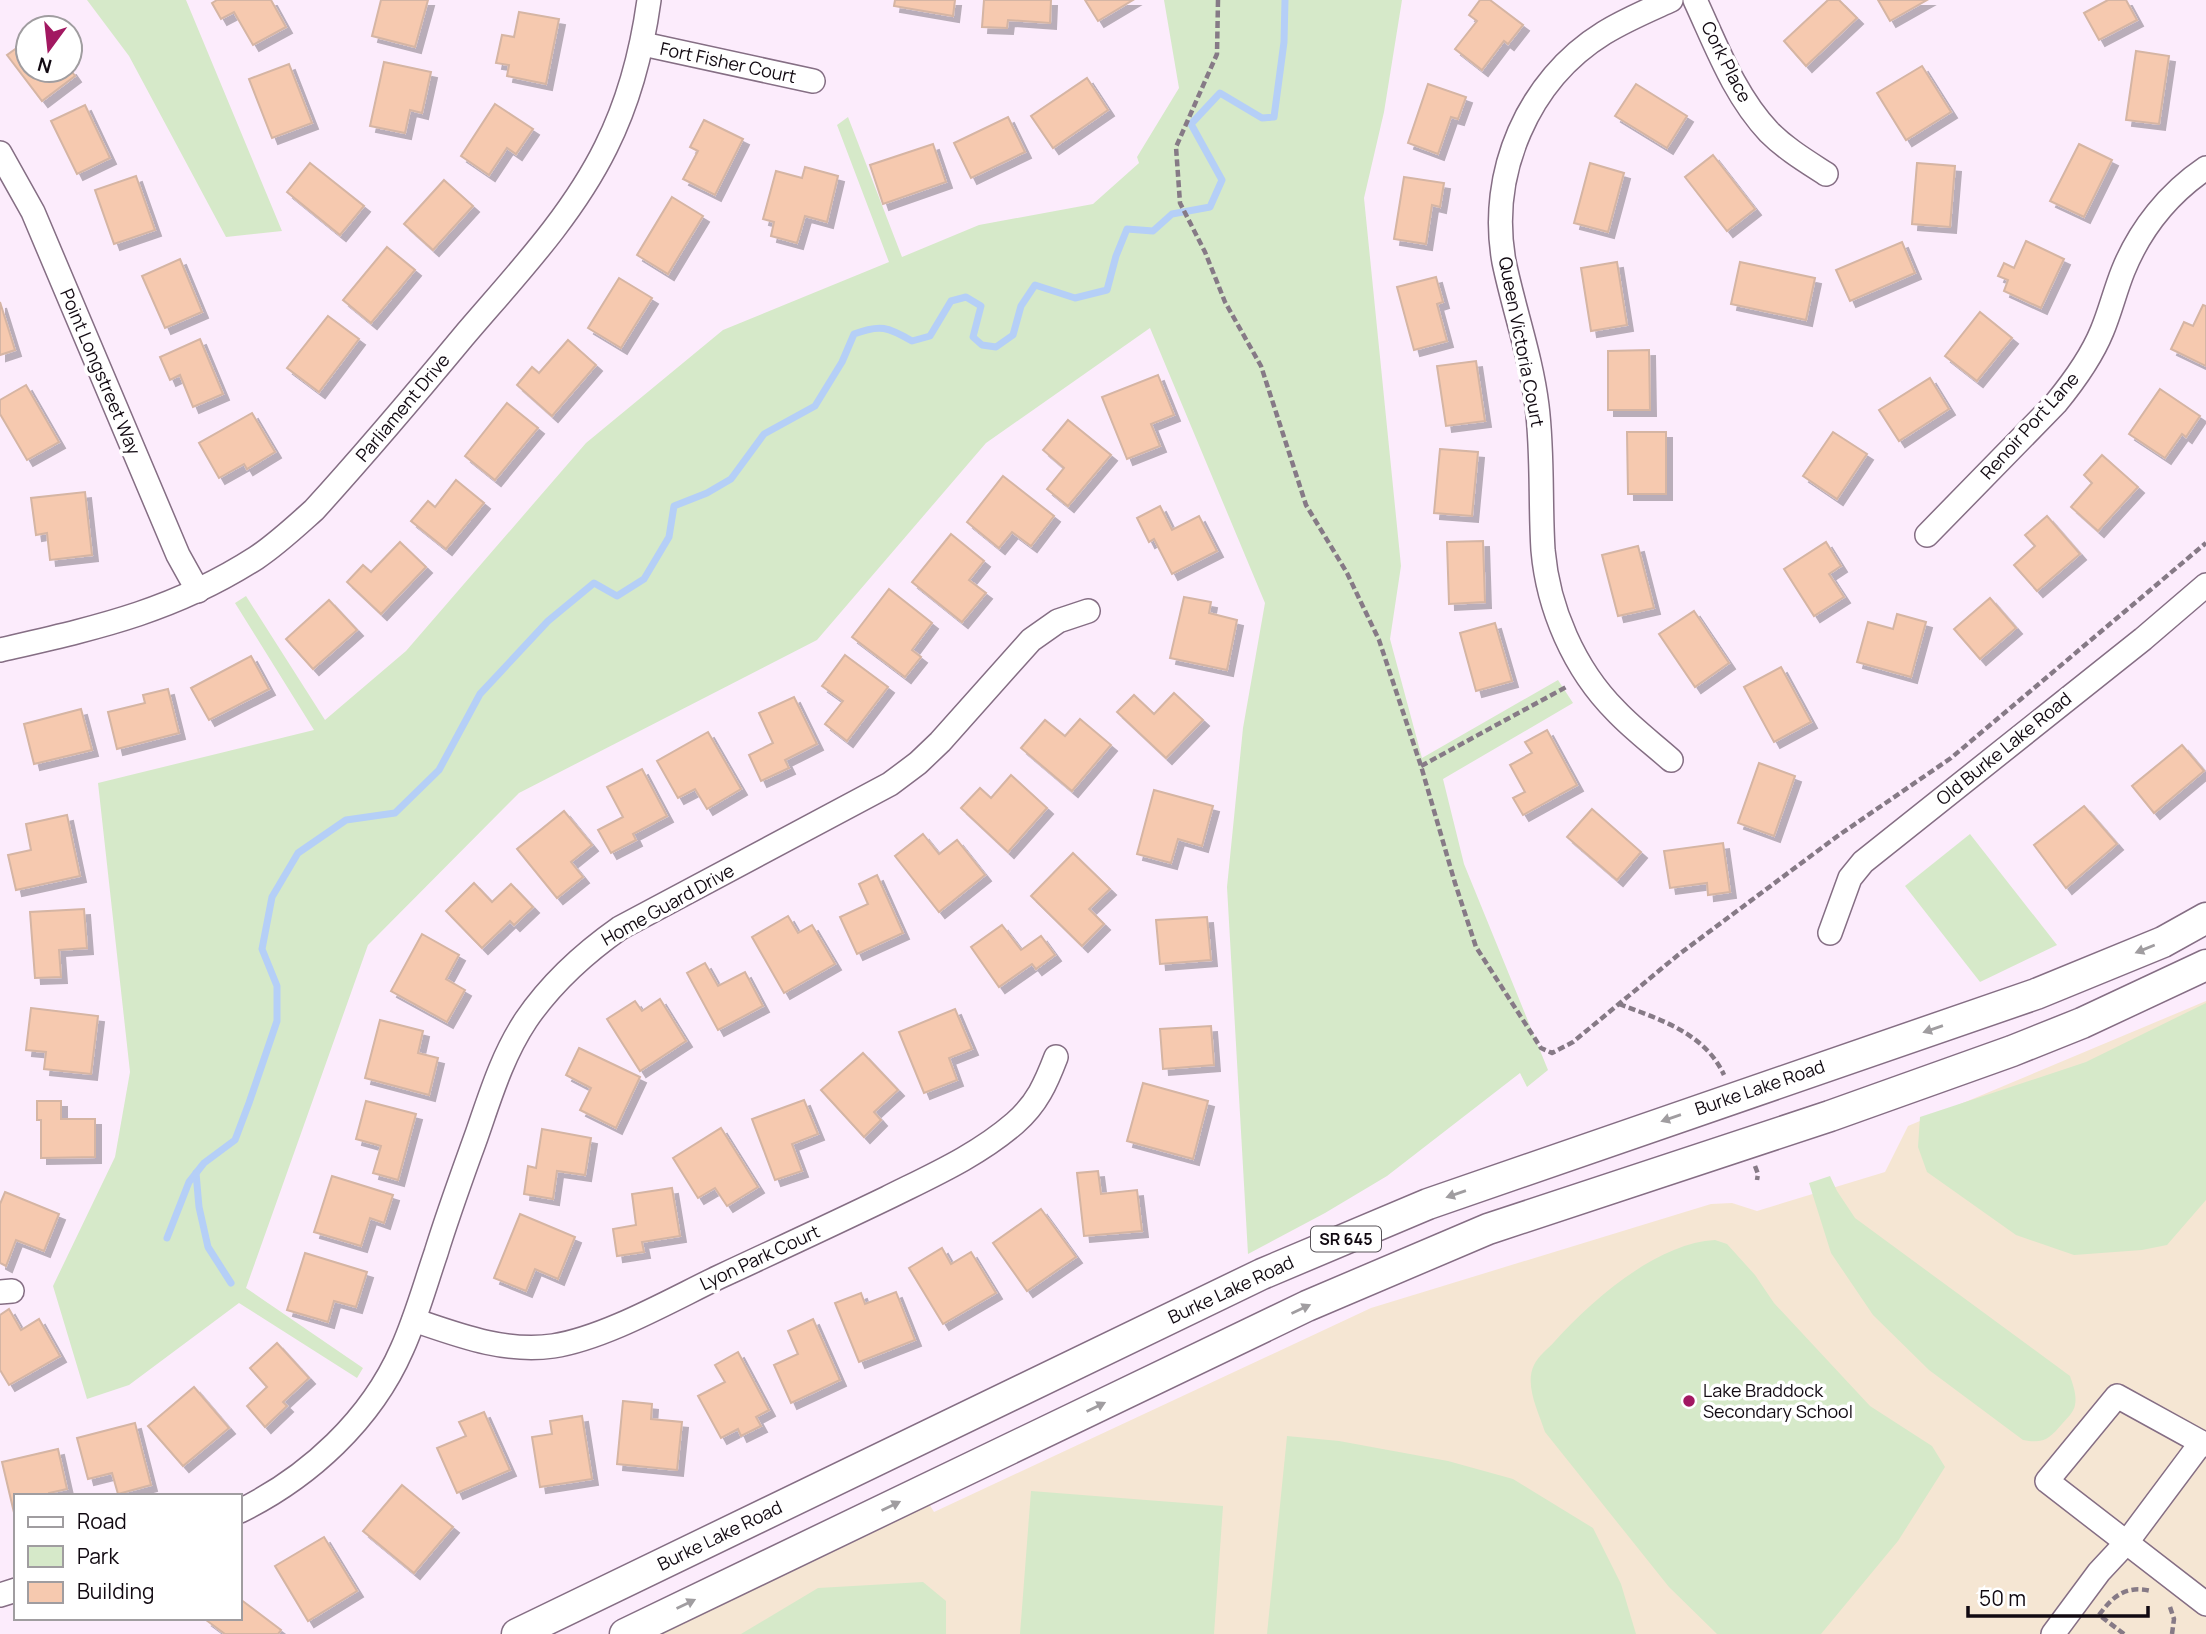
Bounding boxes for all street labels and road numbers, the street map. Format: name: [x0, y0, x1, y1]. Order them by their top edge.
street label: Cork Place: [1696, 17, 1758, 106]
street label: Fort Fisher Court: [658, 36, 799, 88]
street label: Queen Victoria Court: [1494, 255, 1550, 429]
street label: Point Longstreet Way: [55, 285, 147, 459]
street label: Parliament Drive: [350, 348, 455, 467]
street label: Renoir Port Lane: [1975, 367, 2084, 484]
street label: Old Burke Lake Road: [1931, 686, 2076, 810]
street label: Home Guard Drive: [597, 858, 738, 951]
street label: Burke Lake Road: [1692, 1054, 1828, 1121]
street label: Lyon Park Court: [696, 1219, 823, 1295]
road number: SR 645: [1311, 1226, 1381, 1252]
street label: Burke Lake Road: [1164, 1250, 1297, 1329]
street label: Burke Lake Road: [653, 1495, 786, 1576]

